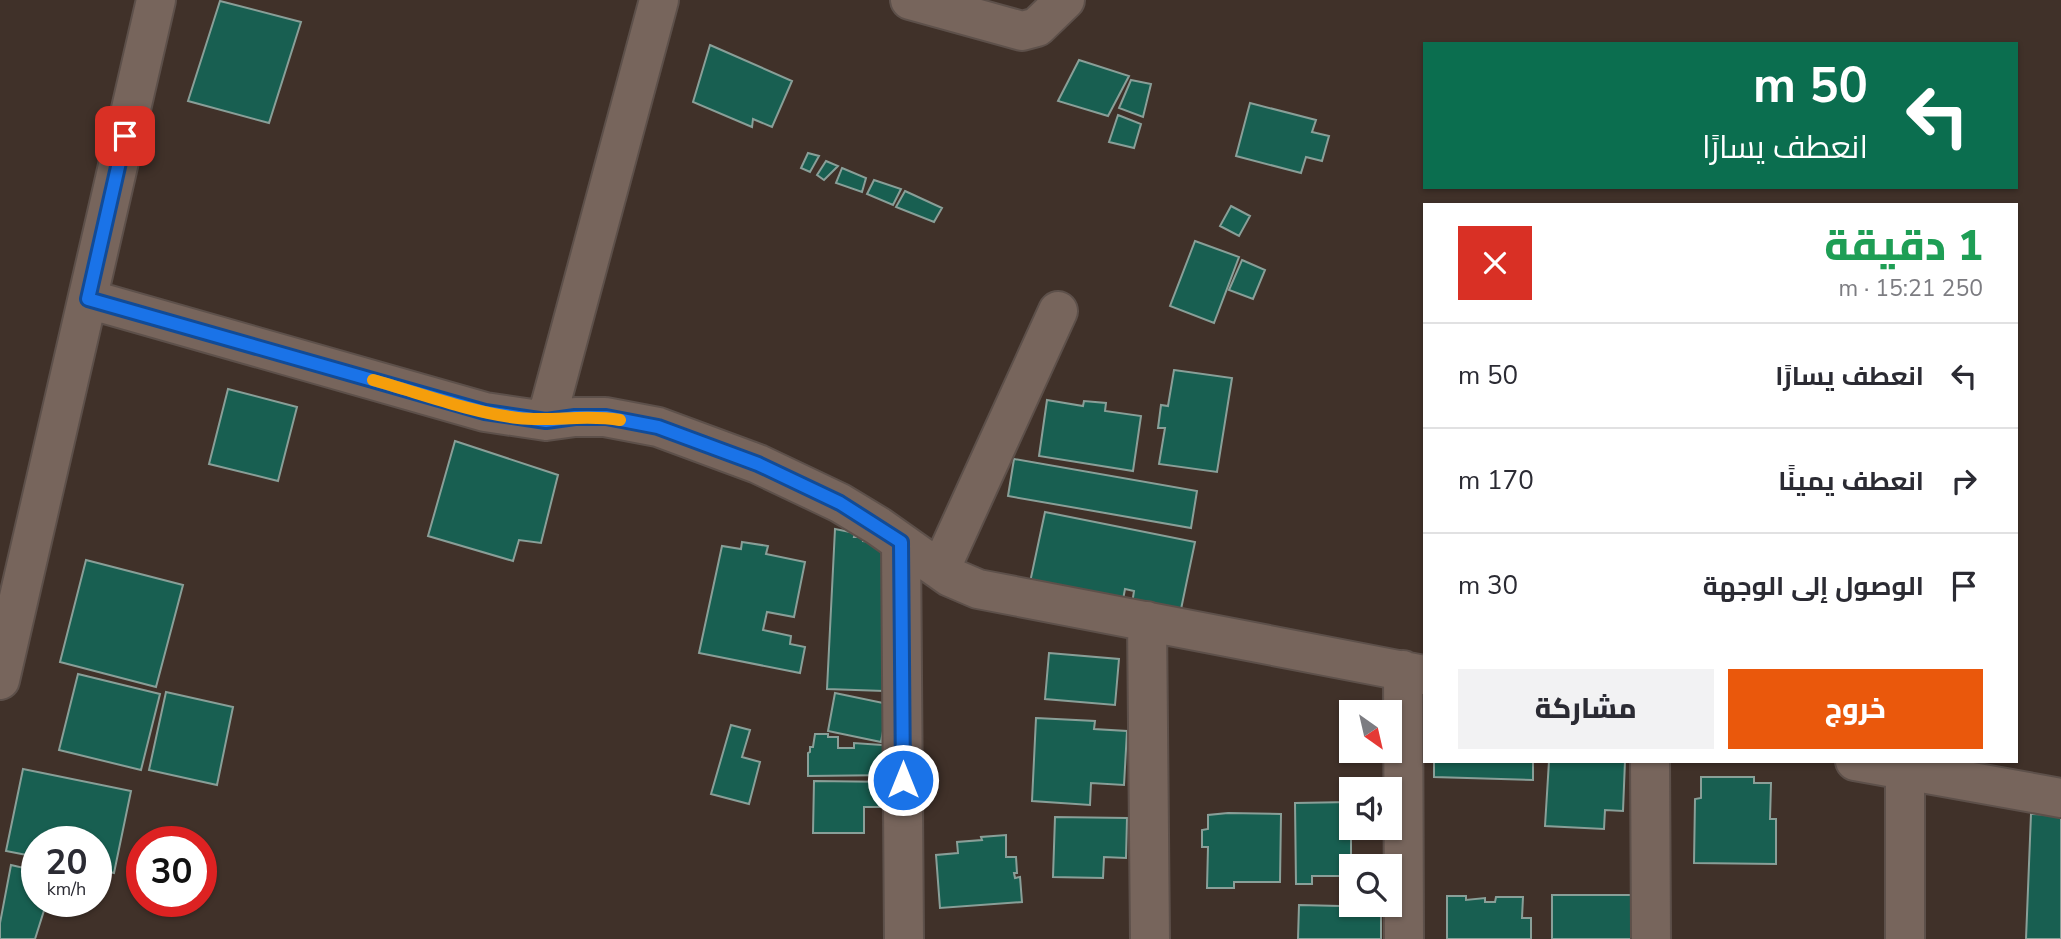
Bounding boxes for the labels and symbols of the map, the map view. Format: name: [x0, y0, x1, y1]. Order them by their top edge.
pin: [95, 106, 155, 166]
north arrow: [1339, 700, 1402, 763]
position arrow: [866, 743, 940, 817]
speed limit sign: 30: [126, 826, 217, 917]

